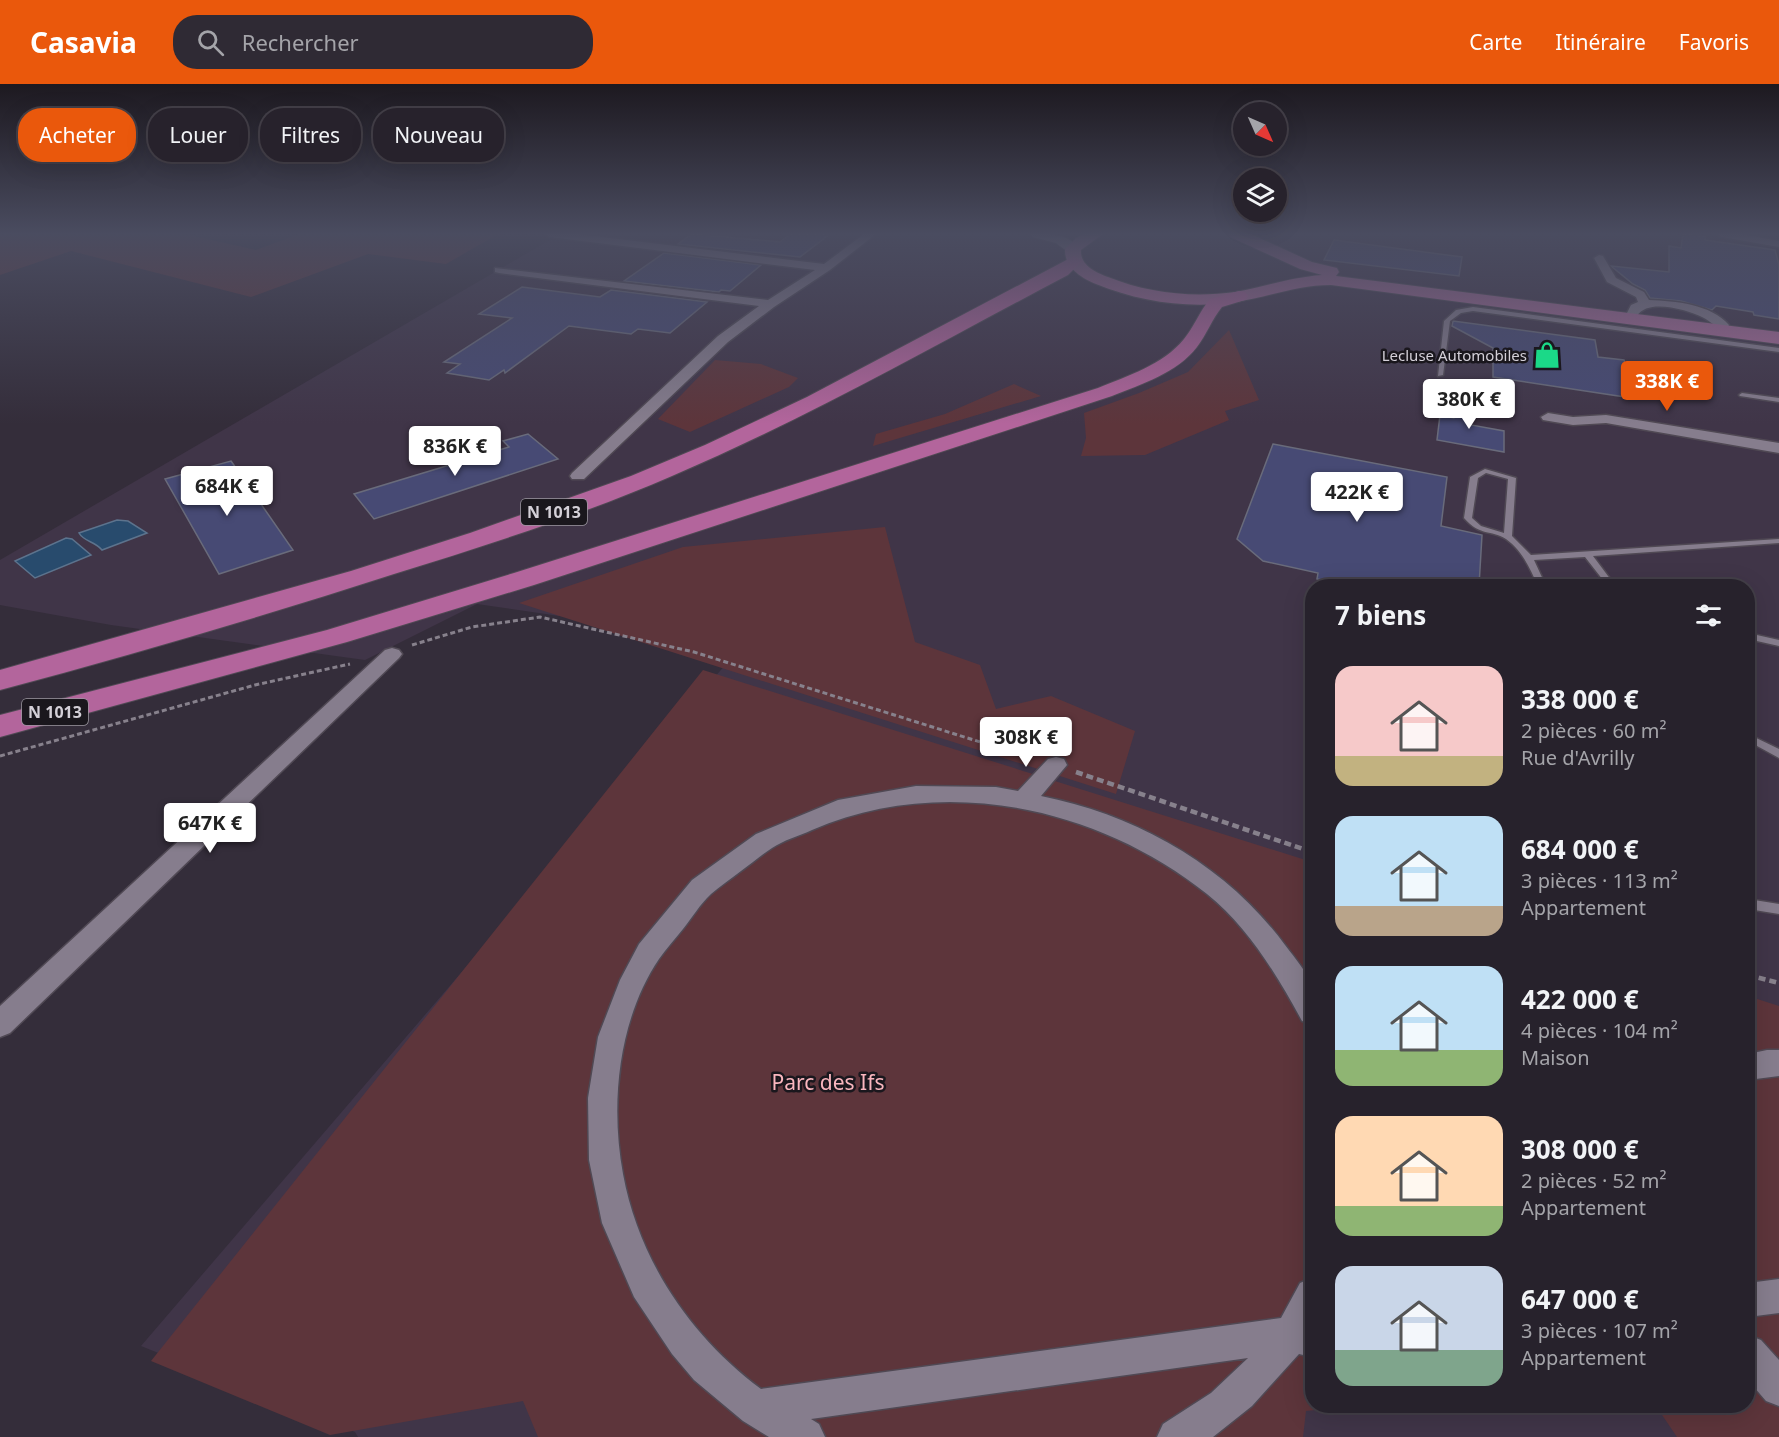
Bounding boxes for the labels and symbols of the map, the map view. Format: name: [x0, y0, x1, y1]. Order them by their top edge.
north arrow: [1233, 102, 1287, 156]
shop icon: Lecluse Automobiles: [1532, 340, 1562, 370]
place label: Lecluse Automobiles: [1382, 345, 1527, 365]
pin: 338K €: [1618, 361, 1716, 412]
pin: 380K €: [1420, 379, 1518, 430]
pin: 836K €: [406, 426, 504, 477]
pin: 684K €: [178, 466, 276, 517]
pin: 422K €: [1308, 472, 1406, 523]
road number: N 1013: [521, 499, 587, 525]
road number: N 1013: [22, 699, 88, 725]
pin: 308K €: [977, 717, 1075, 768]
pin: 647K €: [161, 803, 259, 854]
park label: Parc des Ifs: [772, 1068, 884, 1096]

